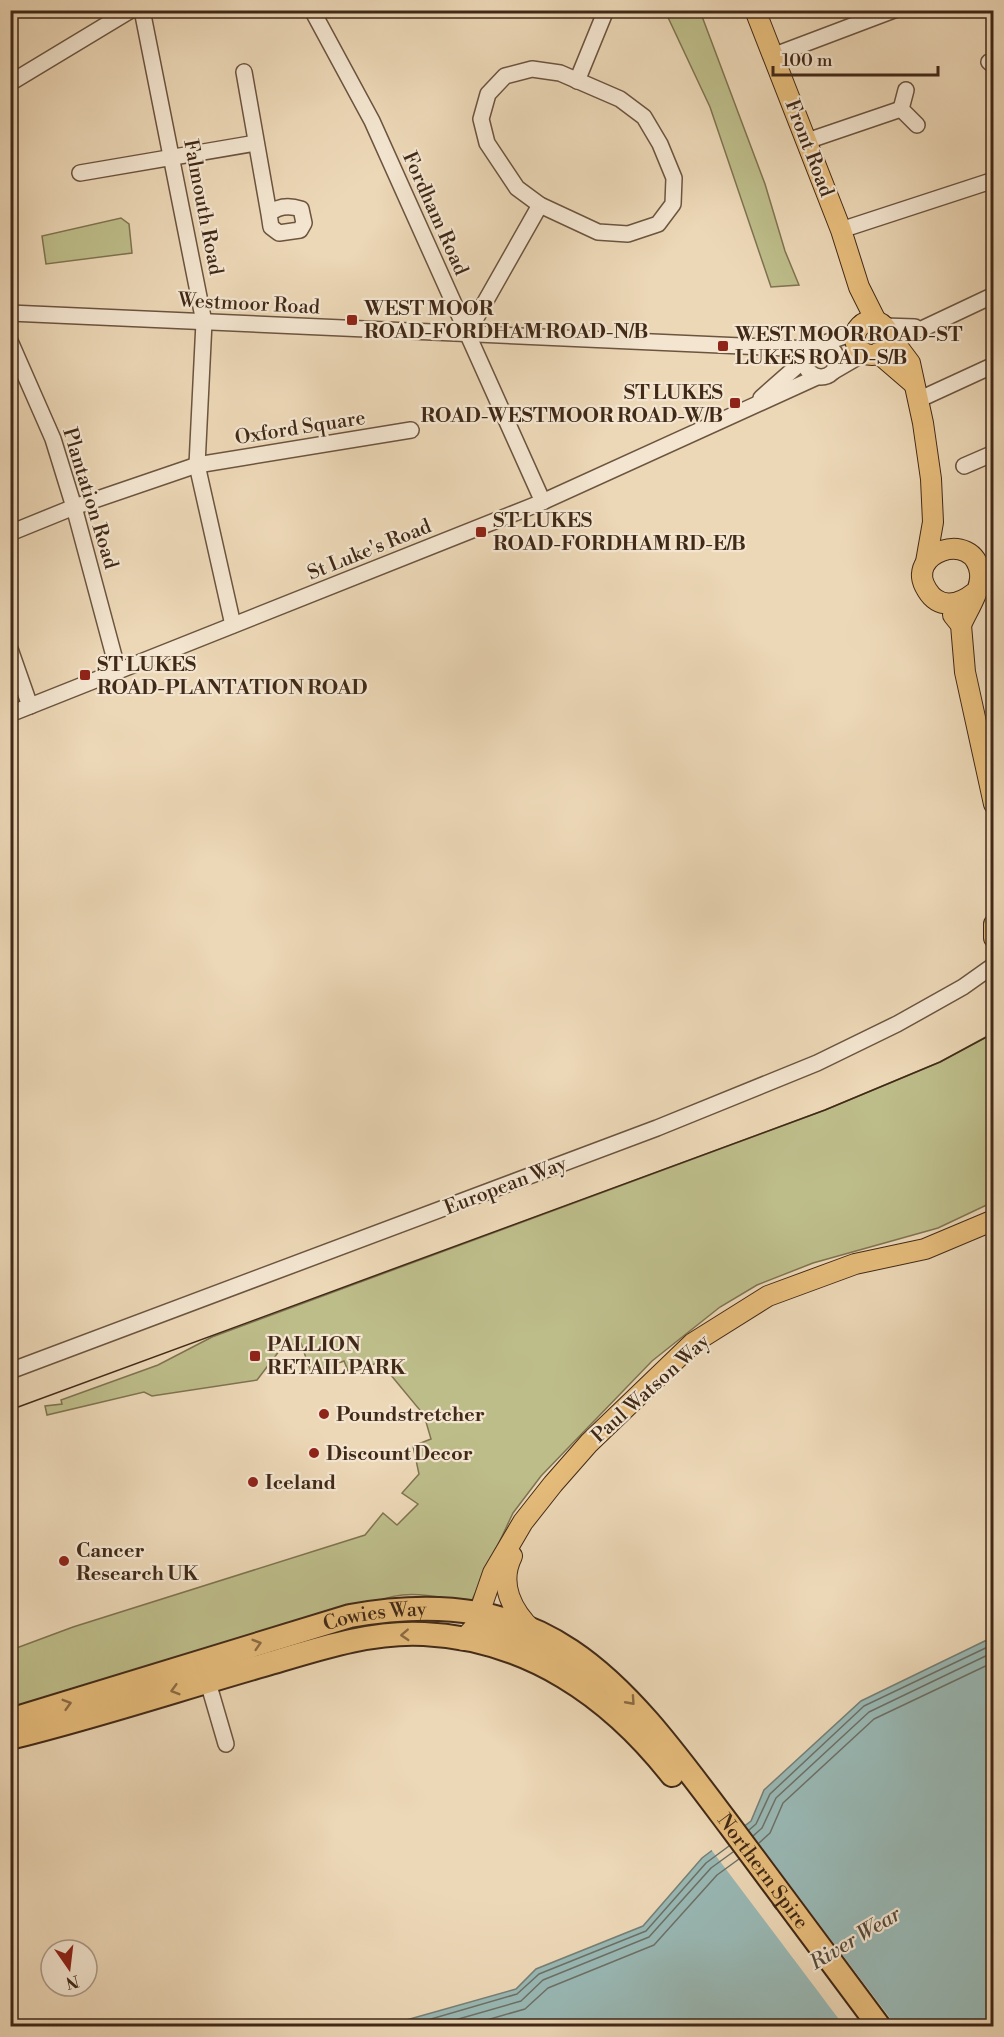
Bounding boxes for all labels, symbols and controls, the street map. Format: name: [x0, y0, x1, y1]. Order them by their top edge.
scale bar: [773, 39, 938, 77]
text: 100 m: [782, 49, 833, 72]
street label: Front Road: [779, 96, 839, 201]
street label: Falmouth Road: [177, 137, 228, 278]
street label: Fordham Road: [396, 148, 473, 280]
street label: Westmoor Road: [176, 288, 321, 321]
place label: WEST MOOR ROAD-FORDHAM ROAD-N/B: [363, 297, 648, 345]
marker: WEST MOOR ROAD-FORDHAM ROAD-N/B: [345, 313, 359, 327]
place label: WEST MOOR ROAD-ST LUKES ROAD-S/B: [734, 323, 963, 371]
marker: WEST MOOR ROAD-ST LUKES ROAD-S/B: [716, 339, 730, 353]
place label: ST LUKES ROAD-WESTMOOR ROAD-W/B: [420, 381, 723, 429]
marker: ST LUKES ROAD-WESTMOOR ROAD-W/B: [728, 396, 742, 410]
street label: Oxford Square: [233, 406, 367, 451]
street label: Plantation Road: [56, 425, 123, 573]
place label: ST LUKES ROAD-FORDHAM RD-E/B: [493, 509, 746, 557]
street label: St Luke's Road: [304, 514, 436, 587]
marker: ST LUKES ROAD-FORDHAM RD-E/B: [474, 525, 488, 539]
place label: ST LUKES ROAD-PLANTATION ROAD: [97, 653, 367, 701]
marker: ST LUKES ROAD-PLANTATION ROAD: [78, 668, 92, 682]
street label: European Way: [441, 1151, 571, 1221]
street label: Paul Watson Way: [587, 1329, 716, 1449]
place label: PALLION RETAIL PARK: [267, 1333, 407, 1381]
marker: PALLION RETAIL PARK: [248, 1349, 262, 1363]
place label: Poundstretcher: [336, 1403, 485, 1428]
marker: Poundstretcher: [317, 1407, 331, 1421]
place label: Discount Decor: [326, 1442, 473, 1467]
marker: Discount Decor: [307, 1446, 321, 1460]
place label: Iceland: [265, 1471, 337, 1496]
marker: Iceland: [246, 1475, 260, 1489]
place label: Cancer Research UK: [76, 1539, 200, 1587]
marker: Cancer Research UK: [57, 1554, 71, 1568]
street label: Cowies Way: [320, 1598, 427, 1638]
one-way arrow: [400, 1628, 409, 1641]
one-way arrow: [251, 1639, 262, 1651]
one-way arrow: [170, 1683, 181, 1695]
one-way arrow: [624, 1694, 635, 1705]
one-way arrow: [62, 1698, 72, 1711]
street label: Northern Spire: [711, 1809, 814, 1935]
water label: River Wear: [804, 1901, 907, 1977]
north arrow: [39, 1938, 99, 1998]
text: N: [63, 1970, 81, 1993]

